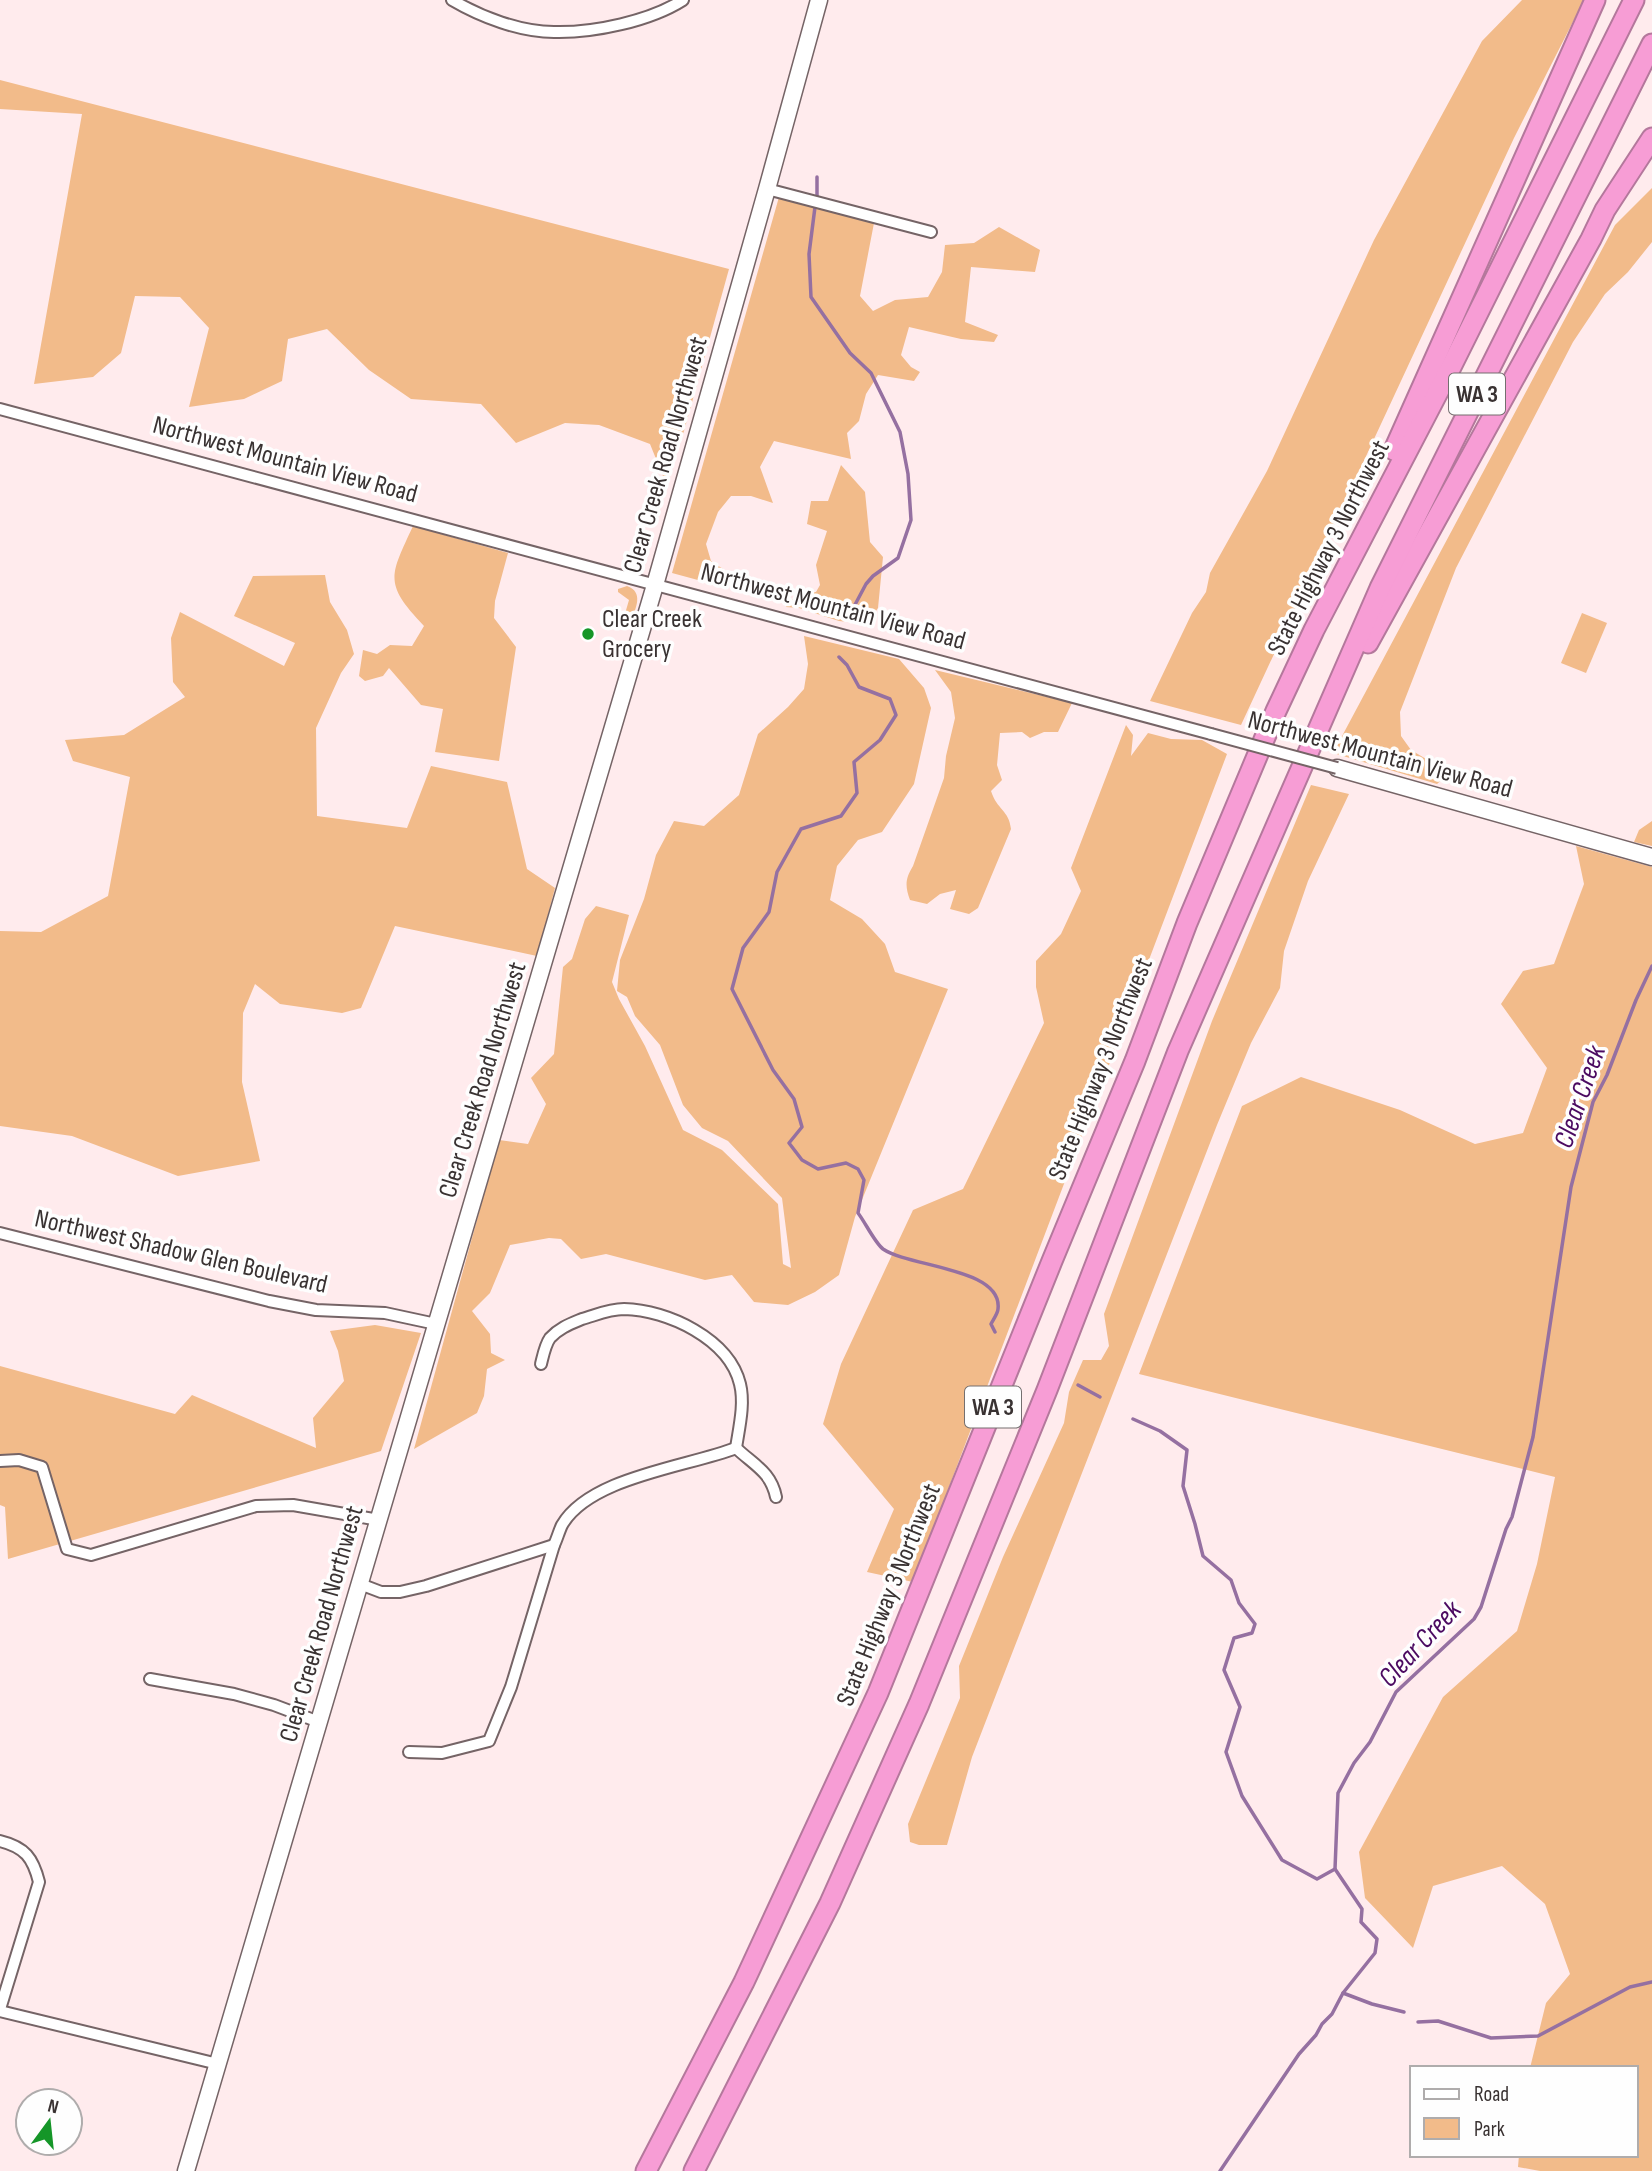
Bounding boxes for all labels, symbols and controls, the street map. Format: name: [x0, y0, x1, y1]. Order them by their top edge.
street label: Clear Creek Road Northwest: [617, 333, 715, 577]
road number: WA 3: [1449, 374, 1505, 414]
street label: Northwest Mountain View Road: [149, 410, 421, 510]
street label: State Highway 3 Northwest: [1261, 435, 1397, 661]
street label: Northwest Mountain View Road: [697, 557, 969, 657]
place label: Clear Creek Grocery: [602, 604, 702, 665]
marker: Clear Creek Grocery: [580, 626, 596, 642]
street label: Northwest Mountain View Road: [1244, 705, 1516, 805]
street label: State Highway 3 Northwest: [1042, 953, 1160, 1185]
street label: Clear Creek Road Northwest: [432, 958, 534, 1201]
water label: Clear Creek: [1547, 1040, 1613, 1152]
street label: Northwest Shadow Glen Boulevard: [32, 1203, 330, 1301]
road number: WA 3: [965, 1386, 1021, 1428]
street label: State Highway 3 Northwest: [830, 1479, 948, 1711]
street label: Clear Creek Road Northwest: [273, 1502, 371, 1746]
water label: Clear Creek: [1372, 1593, 1469, 1694]
legend: [1410, 2066, 1638, 2157]
text: Road: [1474, 2082, 1509, 2107]
north arrow: [14, 2087, 84, 2157]
text: N: [45, 2095, 61, 2119]
text: Park: [1474, 2117, 1505, 2142]

